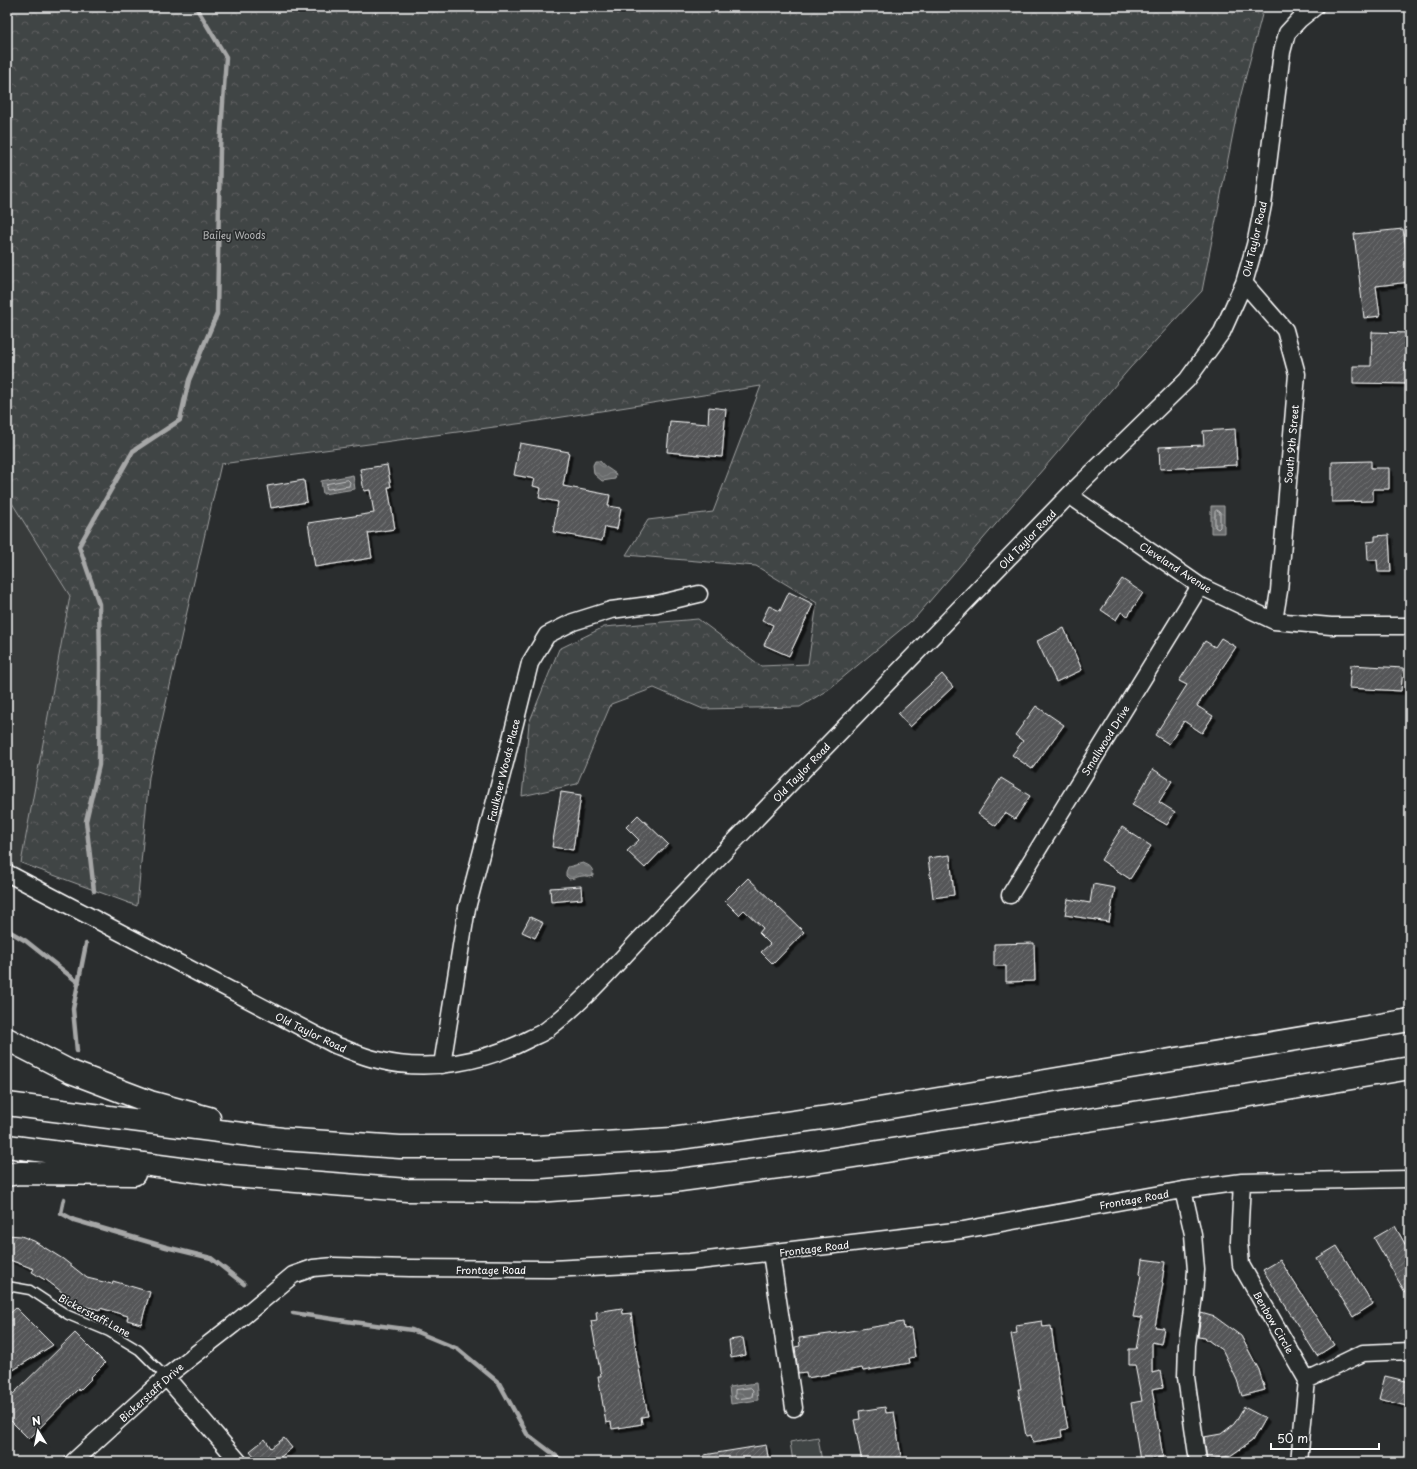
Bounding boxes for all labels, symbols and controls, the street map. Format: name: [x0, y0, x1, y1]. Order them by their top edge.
street label: Old Taylor Road: [1238, 199, 1270, 278]
park label: Bailey Woods: [202, 227, 266, 243]
street label: South 9th Street: [1280, 404, 1302, 484]
street label: Old Taylor Road: [995, 506, 1059, 572]
street label: Cleveland Avenue: [1137, 538, 1216, 596]
street label: Smallwood Drive: [1077, 702, 1133, 778]
street label: Faulkner Woods Place: [483, 716, 523, 823]
street label: Old Taylor Road: [769, 739, 833, 805]
street label: Old Taylor Road: [273, 1008, 349, 1056]
street label: Frontage Road: [1098, 1185, 1170, 1212]
street label: Frontage Road: [778, 1236, 850, 1260]
street label: Frontage Road: [456, 1262, 526, 1277]
street label: Benbow Circle: [1250, 1288, 1298, 1356]
street label: Bickerstaff Lane: [56, 1290, 134, 1341]
street label: Bickerstaff Drive: [115, 1359, 187, 1425]
north arrow: [18, 1411, 58, 1451]
text: N: [30, 1411, 42, 1430]
scale bar: [1271, 1425, 1379, 1451]
text: 50 m: [1277, 1429, 1308, 1447]

